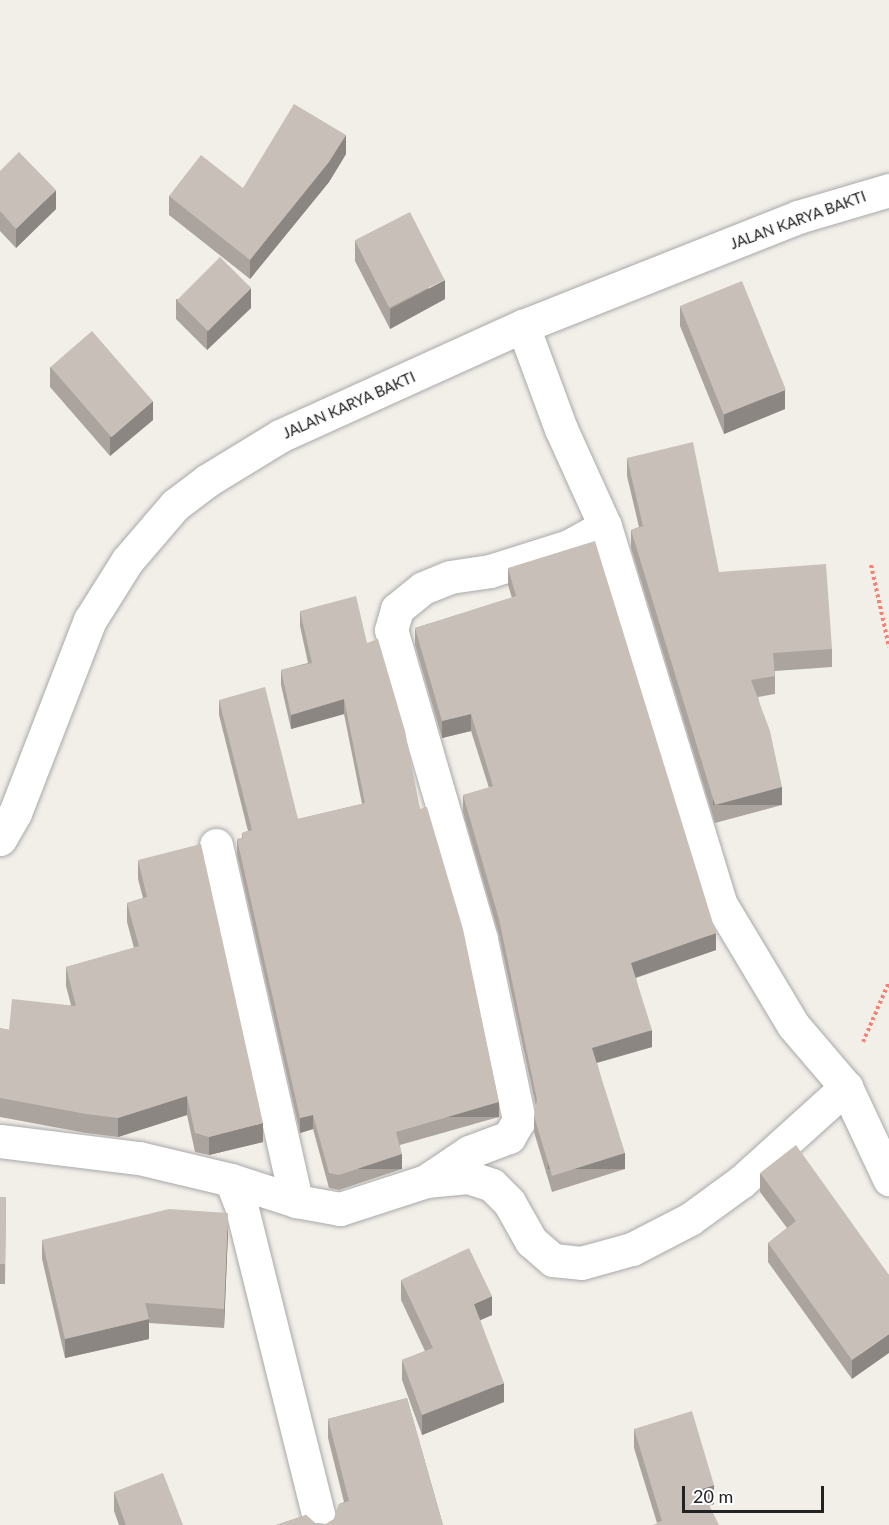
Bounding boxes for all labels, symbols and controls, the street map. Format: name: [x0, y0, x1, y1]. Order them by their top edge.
street label: JALAN KARYA BAKTI: [727, 187, 869, 253]
street label: JALAN KARYA BAKTI: [280, 368, 418, 442]
scale bar: [685, 1474, 828, 1512]
text: 20 m: [693, 1485, 733, 1507]

